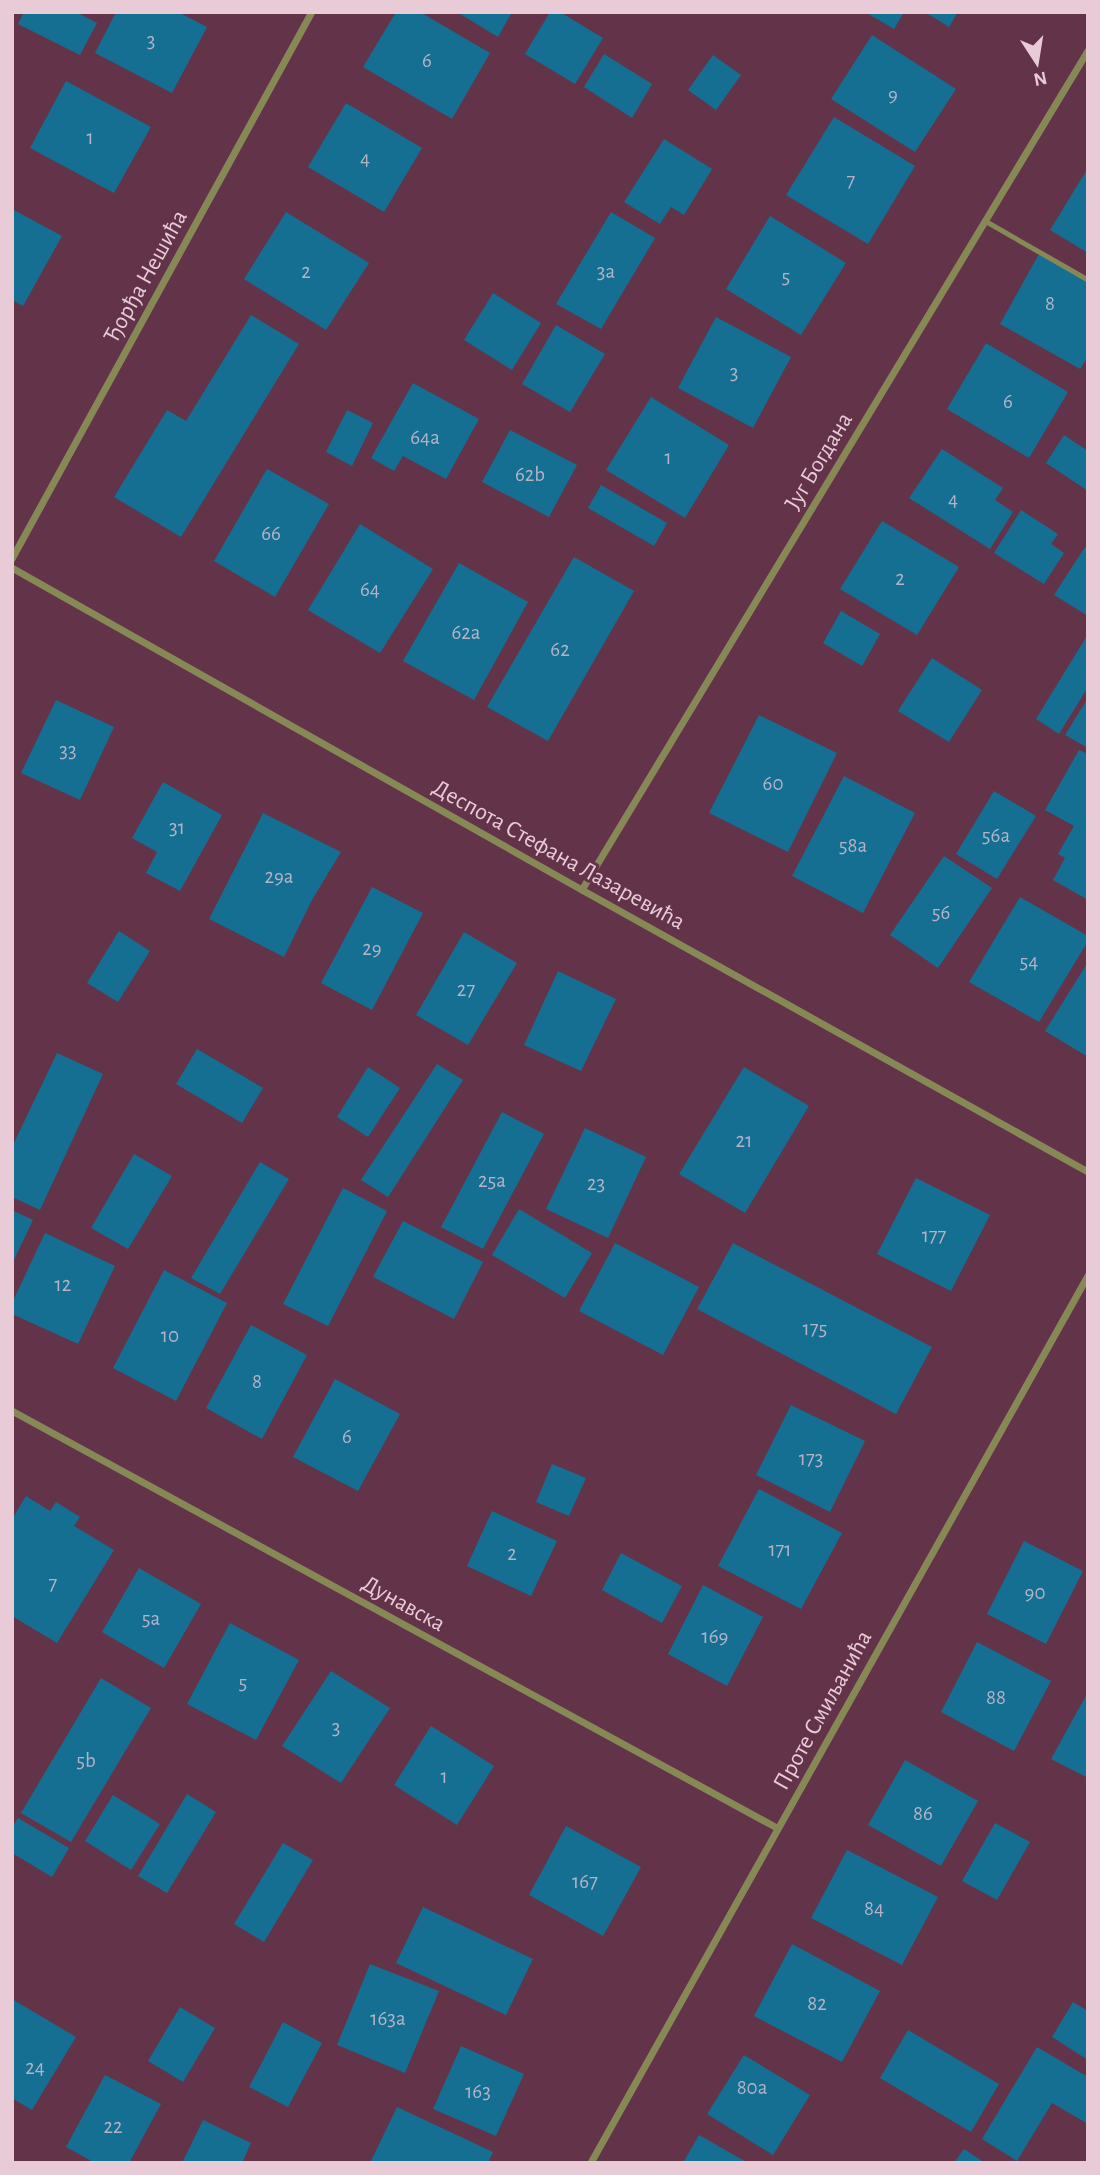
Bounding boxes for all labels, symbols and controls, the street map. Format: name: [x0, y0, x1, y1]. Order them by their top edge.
north arrow: [1002, 28, 1072, 98]
house number: 3: [147, 30, 155, 51]
house number: 6: [422, 50, 432, 71]
text: N: [1032, 67, 1049, 89]
house number: 9: [888, 84, 898, 105]
house number: 1: [86, 127, 94, 148]
house number: 4: [360, 148, 370, 169]
house number: 7: [847, 170, 856, 191]
street label: Ђорђа Нешића: [100, 206, 192, 347]
house number: 2: [301, 261, 311, 282]
house number: 3a: [597, 261, 615, 282]
house number: 5: [782, 266, 790, 287]
house number: 8: [1045, 293, 1055, 314]
house number: 3: [730, 362, 738, 383]
house number: 6: [1003, 391, 1013, 412]
street label: Југ Богдана: [780, 408, 857, 515]
house number: 64a: [410, 427, 440, 448]
house number: 1: [664, 447, 672, 468]
house number: 62b: [515, 464, 545, 485]
house number: 4: [948, 489, 958, 510]
house number: 66: [261, 523, 281, 544]
house number: 2: [895, 568, 905, 589]
house number: 64: [360, 579, 380, 600]
house number: 62a: [451, 622, 481, 643]
house number: 62: [550, 639, 570, 660]
house number: 33: [59, 740, 77, 761]
house number: 60: [763, 773, 783, 794]
street label: Деспота Стефана Лазаревића: [428, 775, 689, 934]
house number: 31: [169, 817, 185, 838]
house number: 56a: [982, 825, 1010, 846]
house number: 58a: [839, 835, 868, 856]
house number: 29a: [264, 866, 294, 887]
house number: 56: [932, 902, 950, 923]
house number: 29: [362, 938, 382, 959]
house number: 54: [1020, 951, 1038, 972]
house number: 27: [457, 979, 475, 1000]
house number: 21: [736, 1130, 752, 1151]
house number: 25a: [478, 1170, 506, 1191]
house number: 23: [587, 1173, 605, 1194]
house number: 177: [922, 1225, 947, 1246]
house number: 12: [55, 1274, 71, 1295]
house number: 175: [803, 1318, 827, 1339]
house number: 10: [161, 1325, 179, 1346]
house number: 8: [252, 1371, 262, 1392]
house number: 6: [342, 1426, 352, 1447]
house number: 173: [799, 1448, 823, 1469]
house number: 171: [768, 1539, 792, 1560]
house number: 2: [507, 1543, 517, 1564]
street label: Дунавска: [358, 1571, 449, 1636]
house number: 7: [49, 1573, 58, 1594]
house number: 90: [1025, 1582, 1045, 1603]
house number: 5a: [142, 1608, 161, 1629]
house number: 169: [702, 1626, 728, 1647]
street label: Проте Смиљанића: [769, 1627, 877, 1794]
house number: 5: [239, 1672, 247, 1693]
house number: 88: [986, 1687, 1006, 1708]
house number: 3: [332, 1717, 340, 1738]
house number: 5b: [76, 1750, 96, 1771]
house number: 1: [440, 1766, 448, 1787]
house number: 86: [913, 1803, 933, 1824]
house number: 167: [572, 1871, 598, 1892]
house number: 84: [864, 1898, 884, 1919]
house number: 82: [807, 1993, 827, 2014]
house number: 163a: [370, 2008, 406, 2029]
house number: 24: [25, 2057, 45, 2078]
house number: 80a: [737, 2077, 768, 2098]
house number: 163: [465, 2081, 491, 2102]
house number: 22: [103, 2116, 123, 2137]

